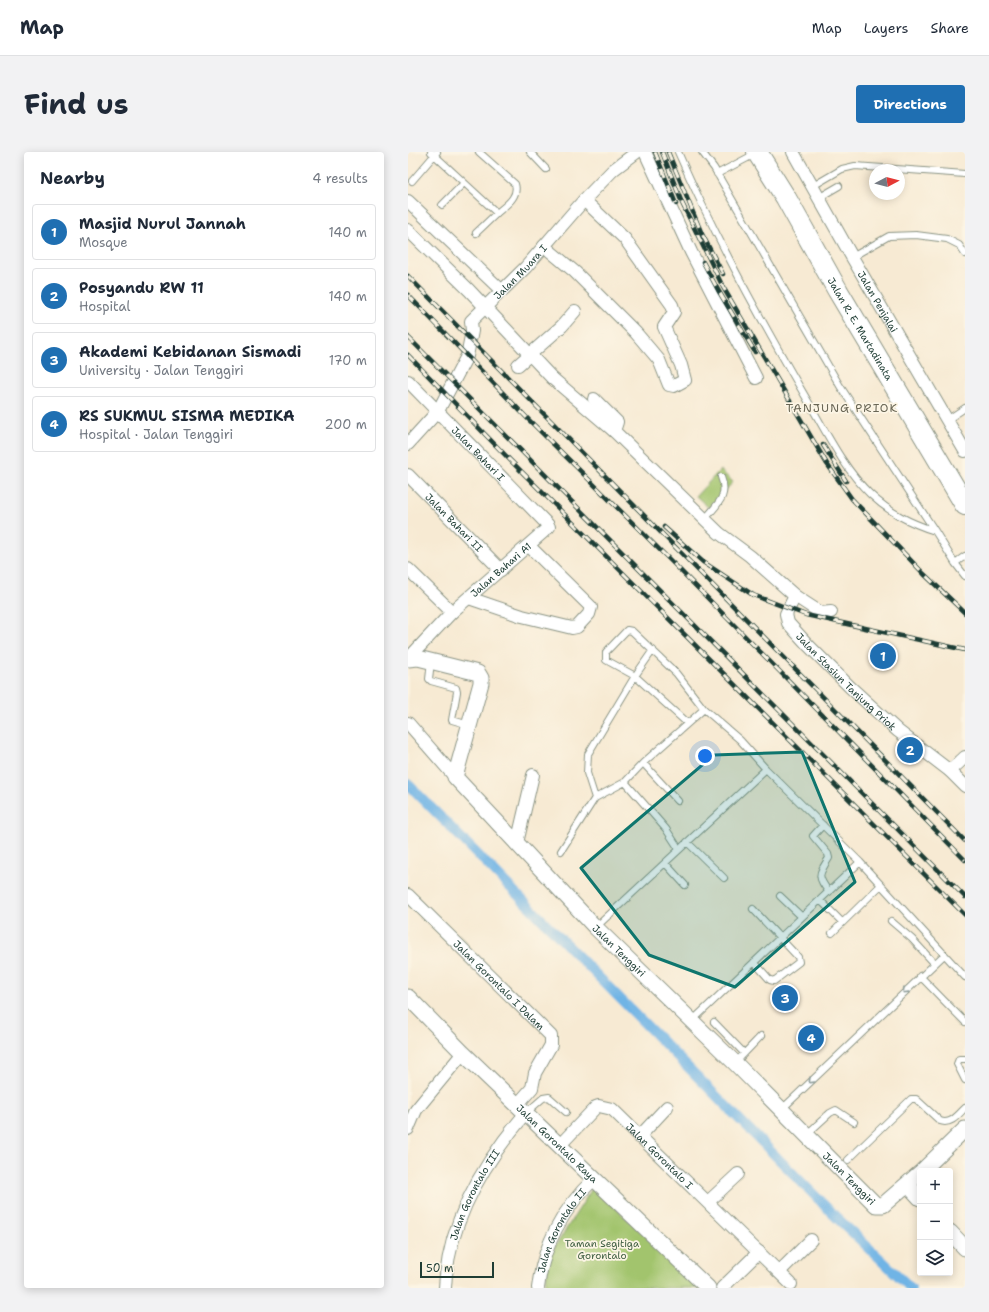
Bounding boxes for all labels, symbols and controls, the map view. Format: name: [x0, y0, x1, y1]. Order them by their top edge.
text: Map: [20, 15, 64, 40]
text: Map: [812, 19, 842, 37]
text: Layers: [864, 19, 908, 37]
text: Share: [930, 19, 969, 37]
text: Find us: [24, 85, 129, 123]
button: Directions: [856, 85, 965, 123]
north arrow: [869, 164, 905, 200]
text: Nearby: [40, 167, 105, 189]
text: 4 results: [312, 170, 368, 187]
text: Masjid Nurul Jannah: [79, 214, 246, 234]
text: 1: [51, 224, 57, 241]
text: 140 m: [328, 224, 367, 241]
text: Mosque: [79, 234, 128, 251]
street label: Jalan Muara I: [491, 241, 550, 302]
street label: Jalan Penjalai: [855, 269, 901, 335]
street label: Jalan R. E. Martadinata: [825, 275, 896, 383]
text: Posyandu RW 11: [79, 278, 204, 298]
text: 2: [49, 288, 59, 305]
text: 140 m: [328, 288, 367, 305]
text: Hospital: [79, 298, 130, 315]
text: Akademi Kebidanan Sismadi: [79, 342, 301, 362]
text: 3: [49, 352, 59, 369]
text: 170 m: [329, 352, 367, 369]
text: University · Jalan Tenggiri: [79, 362, 244, 379]
district label: TANJUNG PRIOK: [786, 400, 898, 416]
text: RS SUKMUL SISMA MEDIKA: [79, 406, 295, 426]
text: 4: [49, 416, 59, 433]
text: 200 m: [325, 416, 367, 433]
street label: Jalan Bahari I: [449, 423, 508, 484]
text: Hospital · Jalan Tenggiri: [79, 426, 233, 443]
street label: Jalan Bahari II: [423, 490, 486, 555]
street label: Jalan Bahari A1: [467, 539, 534, 600]
street label: Jalan Stasiun Tanjung Priok: [793, 630, 900, 733]
pin: 1: [870, 641, 896, 671]
pin: 2: [897, 735, 923, 765]
your location: [695, 746, 715, 766]
street label: Jalan Tenggiri: [590, 922, 649, 979]
street label: Jalan Gorontalo I Dalam: [451, 937, 548, 1033]
pin: 3: [772, 983, 798, 1013]
one-way arrow: [902, 986, 910, 994]
pin: 4: [798, 1023, 824, 1053]
one-way arrow: [808, 1076, 816, 1084]
street label: Jalan Gorontalo Raya: [514, 1101, 601, 1186]
street label: Jalan Gorontalo I: [623, 1120, 696, 1192]
street label: Jalan Gorontalo III: [447, 1146, 503, 1242]
street label: Jalan Tenggiri: [820, 1149, 879, 1208]
map controls: [917, 1168, 953, 1276]
button: +: [917, 1168, 953, 1204]
street label: Jalan Gorontalo II: [534, 1185, 589, 1274]
button: −: [917, 1204, 953, 1240]
park label: Taman Segitiga Gorontalo: [565, 1237, 640, 1262]
button: layers: [917, 1240, 953, 1276]
scale bar: [420, 1260, 494, 1279]
text: 50 m: [426, 1261, 454, 1276]

